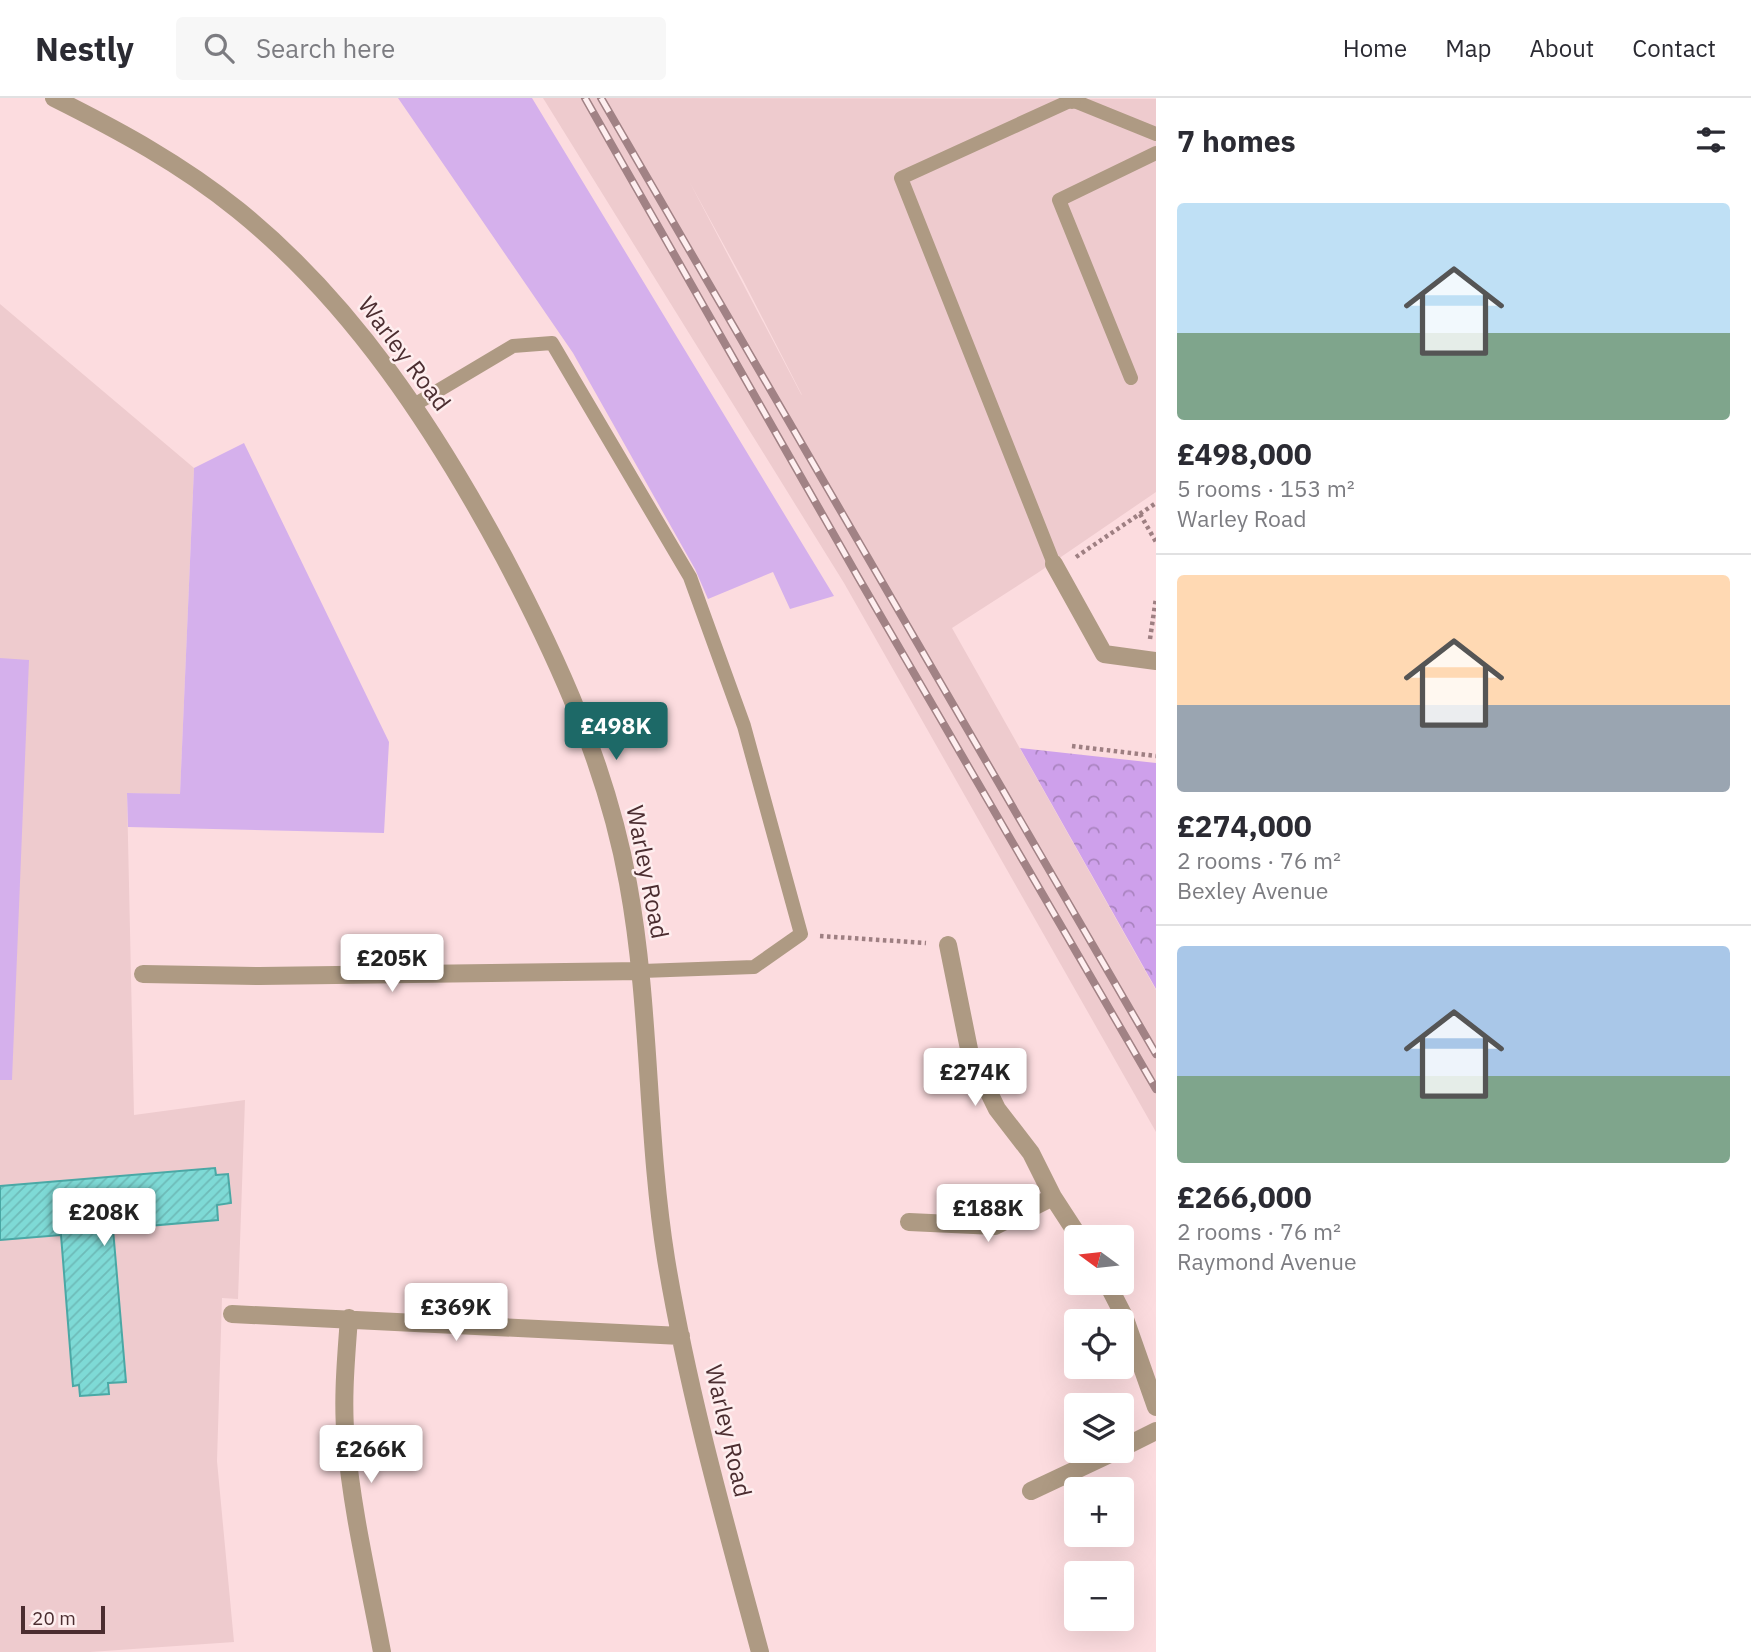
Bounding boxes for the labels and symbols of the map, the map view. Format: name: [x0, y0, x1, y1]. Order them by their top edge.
street label: Warley Road: [351, 290, 458, 417]
pin: £498K: [567, 702, 665, 762]
street label: Warley Road: [619, 802, 677, 941]
pin: £205K: [343, 934, 441, 994]
pin: £274K: [926, 1048, 1024, 1108]
pin: £188K: [939, 1184, 1037, 1244]
pin: £208K: [55, 1188, 153, 1248]
north arrow: [1064, 1225, 1134, 1295]
pin: £369K: [407, 1284, 505, 1343]
street label: Warley Road: [698, 1361, 760, 1500]
pin: £266K: [322, 1426, 420, 1485]
scale bar: [21, 1603, 105, 1635]

